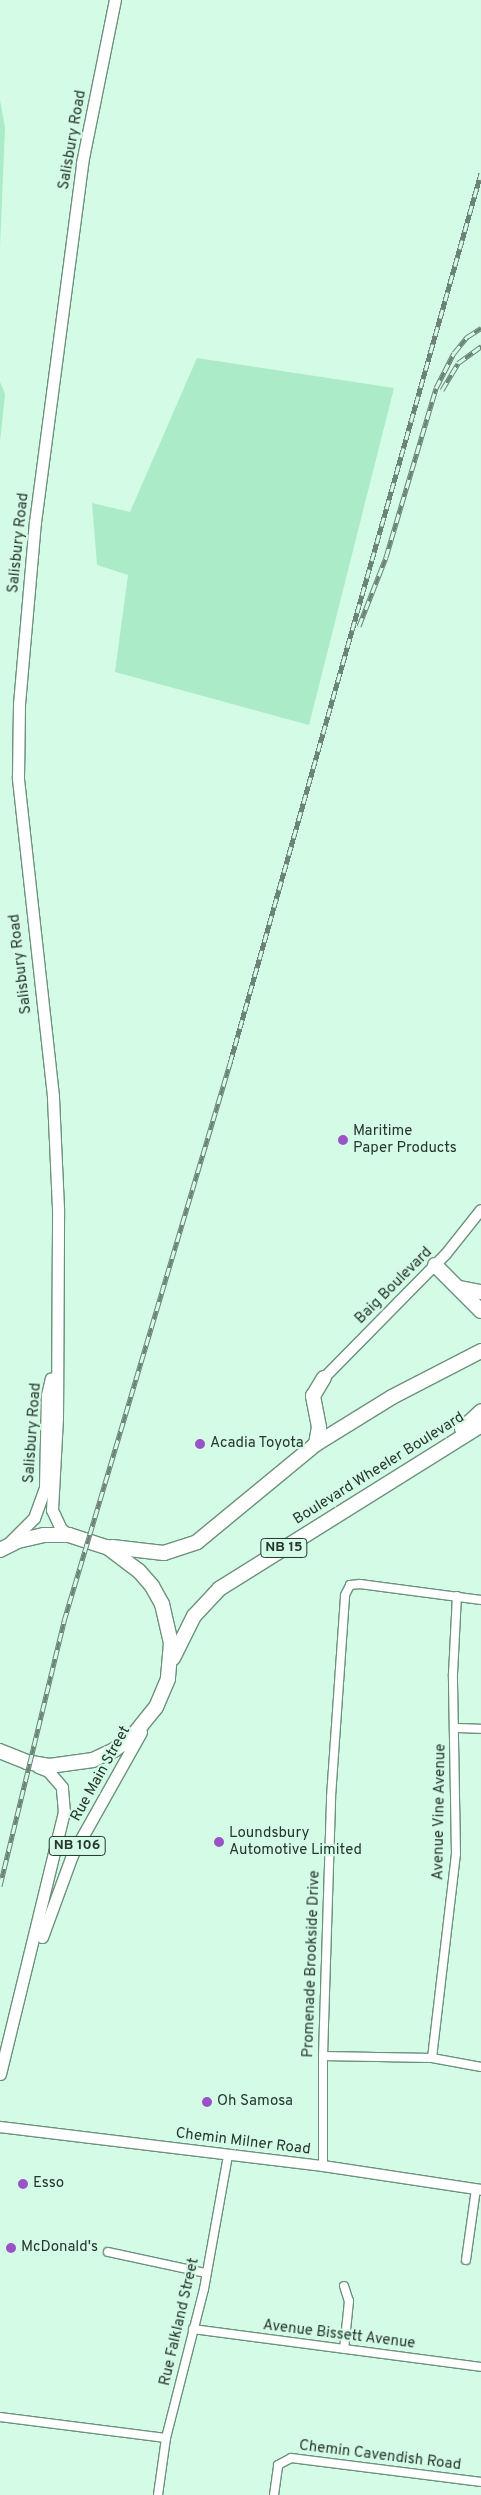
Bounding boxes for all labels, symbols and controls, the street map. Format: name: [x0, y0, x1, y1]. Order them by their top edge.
street label: Salisbury Road: [55, 89, 91, 191]
street label: Salisbury Road: [5, 492, 33, 594]
street label: Salisbury Road: [6, 913, 36, 1015]
place label: Maritime Paper Products: [353, 1122, 457, 1157]
marker: Maritime Paper Products: [337, 1134, 349, 1146]
street label: Baig Boulevard: [352, 1244, 436, 1328]
street label: Salisbury Road: [21, 1382, 45, 1484]
street label: Boulevard Wheeler Boulevard: [290, 1409, 468, 1529]
place label: Acadia Toyota: [210, 1435, 304, 1453]
marker: Acadia Toyota: [194, 1438, 206, 1450]
road number: NB 15: [260, 1536, 308, 1560]
street label: Rue Main Street: [67, 1723, 135, 1825]
street label: Avenue Vine Avenue: [430, 1743, 450, 1881]
place label: Loundsbury Automotive Limited: [229, 1824, 362, 1859]
road number: NB 106: [48, 1834, 106, 1858]
marker: Loundsbury Automotive Limited: [213, 1836, 225, 1848]
street label: Promenade Brookside Drive: [300, 1870, 324, 2058]
place label: Oh Samosa: [217, 2093, 293, 2111]
marker: Oh Samosa: [201, 2096, 213, 2108]
street label: Chemin Milner Road: [174, 2125, 312, 2159]
place label: Esso: [33, 2175, 64, 2193]
marker: Esso: [17, 2178, 29, 2190]
place label: McDonald's: [21, 2239, 98, 2257]
marker: McDonald's: [5, 2242, 17, 2254]
street label: Rue Falkland Street: [157, 2256, 203, 2388]
street label: Avenue Bissett Avenue: [262, 2317, 416, 2353]
street label: Chemin Cavendish Road: [298, 2437, 462, 2475]

